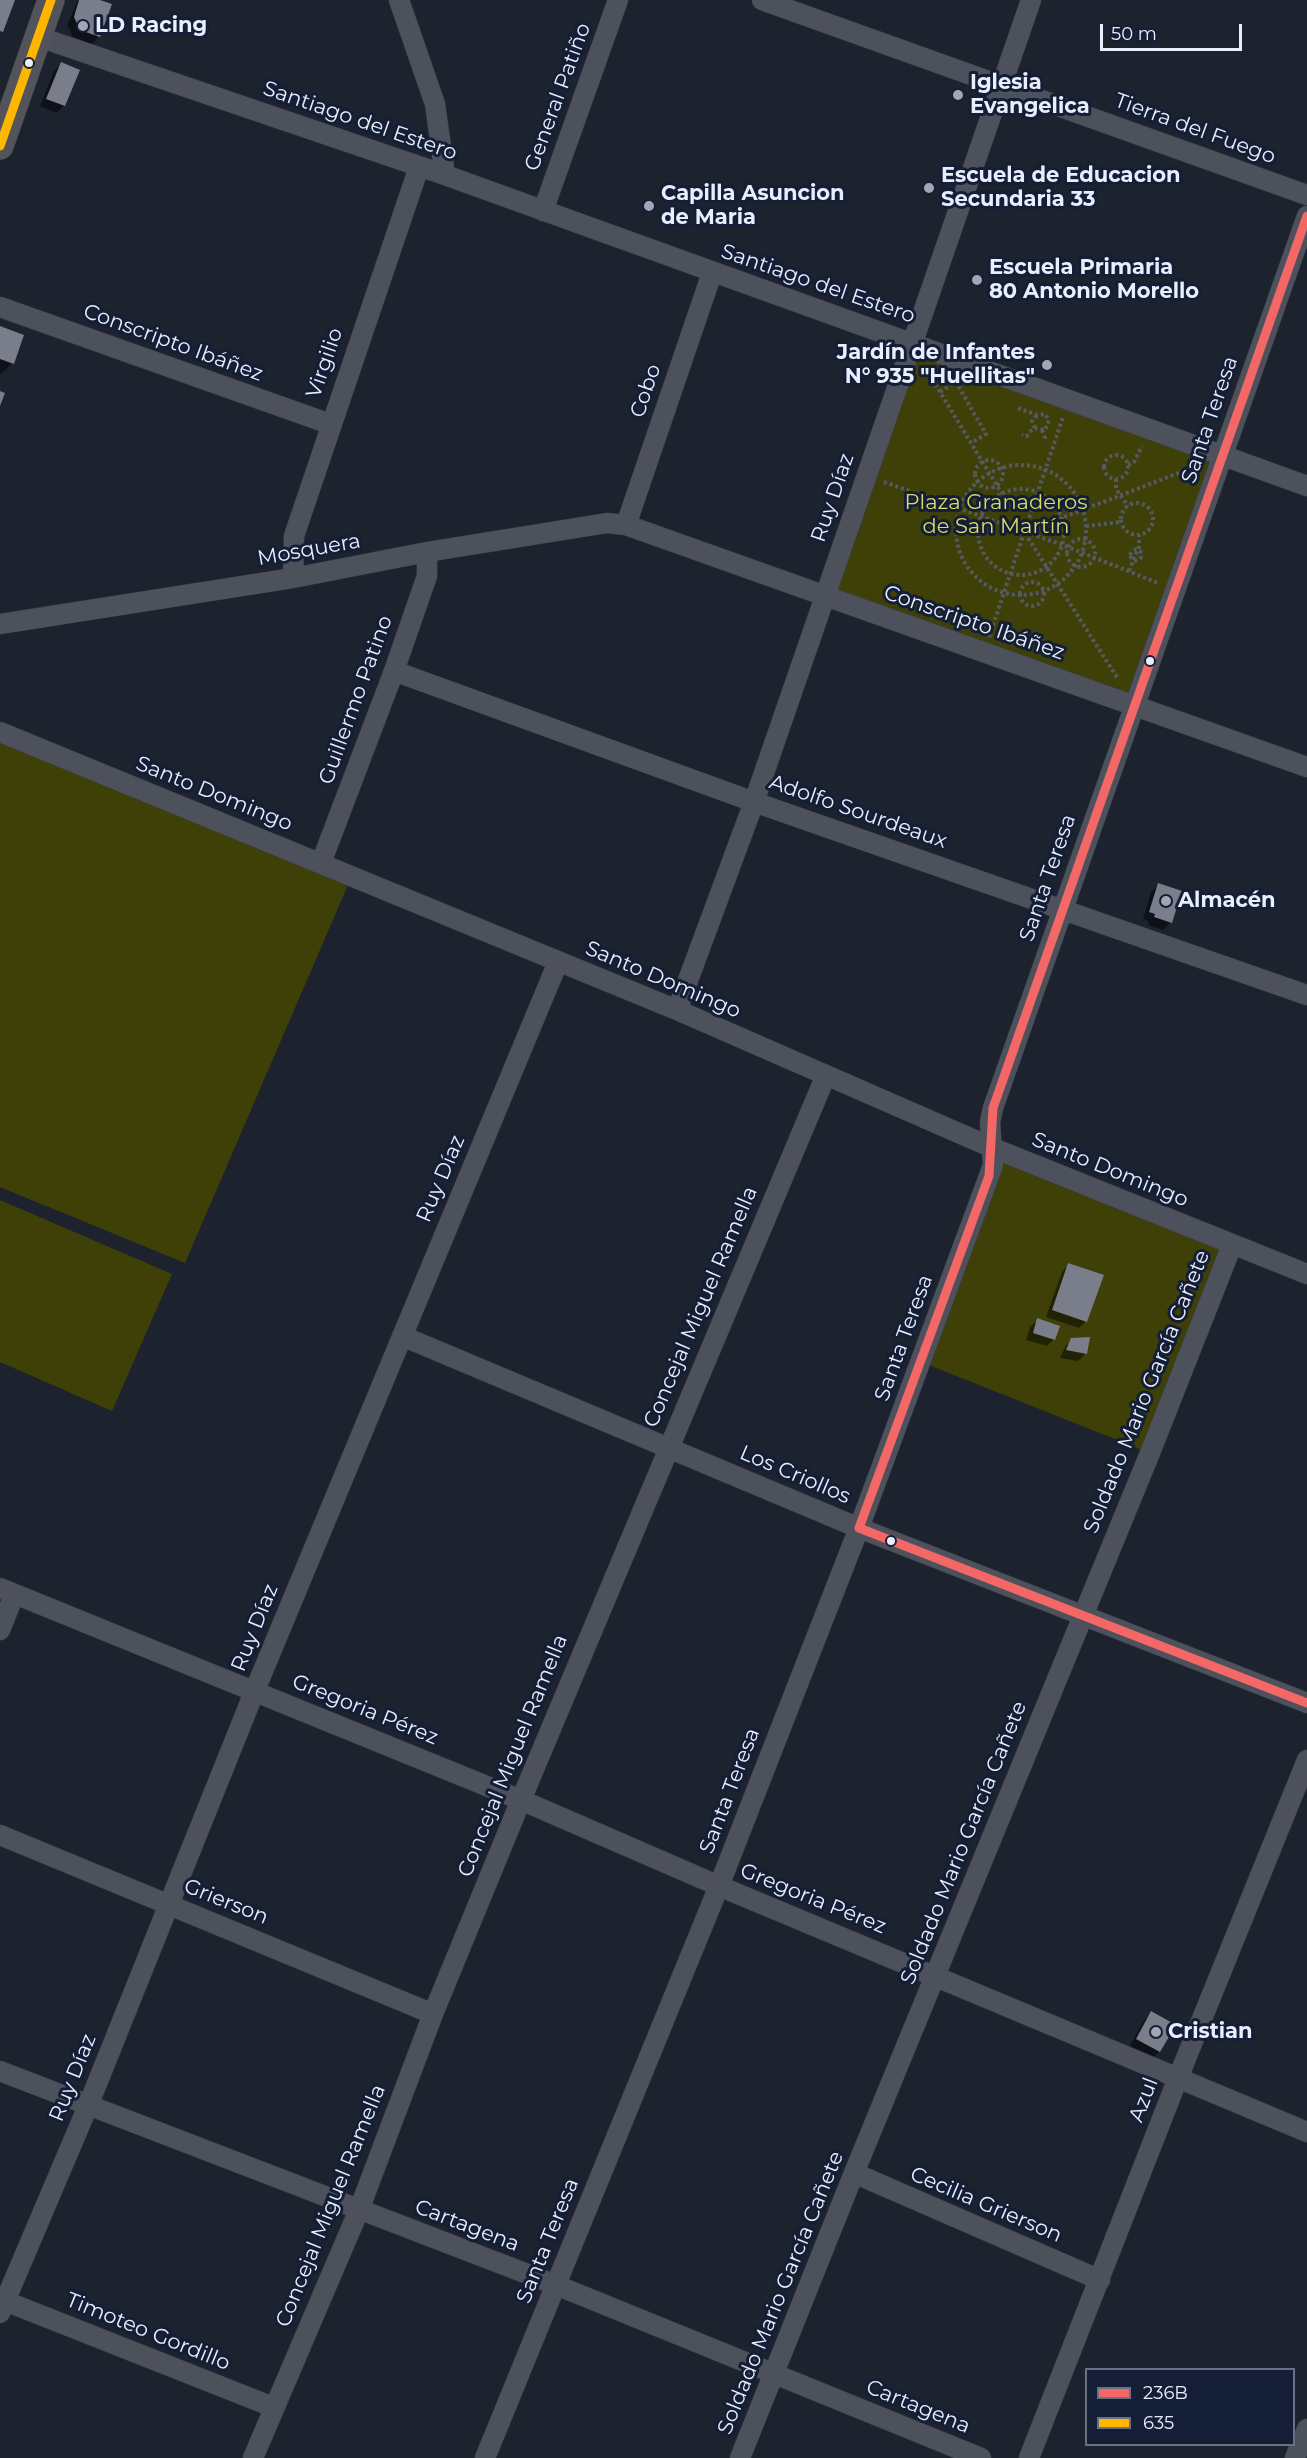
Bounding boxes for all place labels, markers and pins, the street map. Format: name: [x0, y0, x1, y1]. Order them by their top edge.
place label: LD Racing: [95, 13, 207, 39]
marker: LD Racing: [76, 19, 90, 33]
unlabelled marker: [23, 57, 35, 69]
place label: Iglesia Evangelica: [970, 70, 1090, 120]
marker: Iglesia Evangelica: [951, 88, 965, 102]
place label: Escuela de Educacion Secundaria 33: [941, 163, 1181, 213]
place label: Capilla Asuncion de Maria: [661, 181, 845, 231]
marker: Escuela de Educacion Secundaria 33: [922, 181, 936, 195]
marker: Capilla Asuncion de Maria: [642, 199, 656, 213]
place label: Escuela Primaria 80 Antonio Morello: [989, 255, 1199, 305]
marker: Escuela Primaria 80 Antonio Morello: [970, 273, 984, 287]
place label: Jardín de Infantes N° 935 "Huellitas": [837, 340, 1035, 390]
marker: Jardín de Infantes N° 935 "Huellitas": [1040, 358, 1054, 372]
unlabelled marker: [1144, 655, 1156, 667]
place label: Almacén: [1178, 888, 1276, 914]
marker: Almacén: [1159, 894, 1173, 908]
unlabelled marker: [885, 1535, 897, 1547]
place label: Cristian: [1168, 2019, 1253, 2045]
marker: Cristian: [1149, 2025, 1163, 2039]

